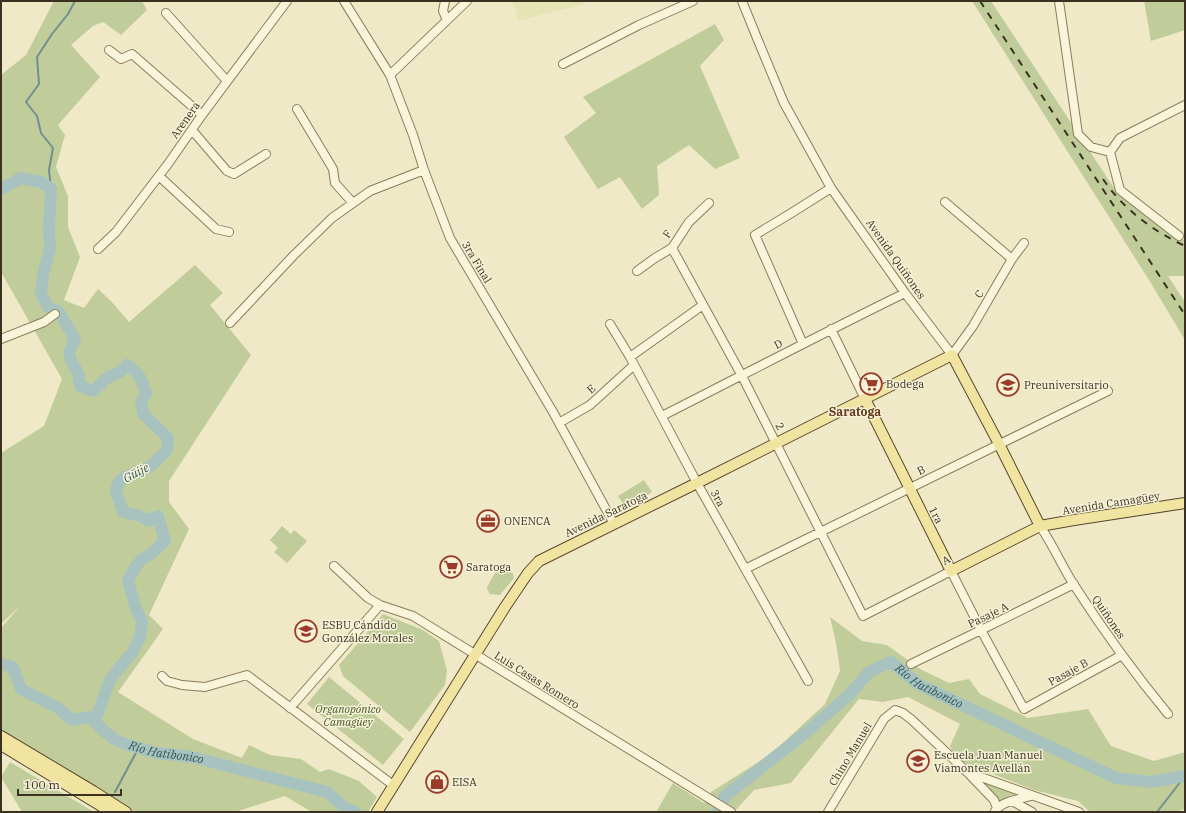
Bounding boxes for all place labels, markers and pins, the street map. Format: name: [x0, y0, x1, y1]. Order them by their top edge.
supermarket icon: Bodega: [858, 371, 884, 397]
school or university icon: Preuniversitario: [995, 372, 1021, 398]
place label: Bodega: [886, 377, 924, 391]
place label: Preuniversitario: [1024, 378, 1109, 392]
office icon: ONENCA: [475, 508, 501, 534]
place label: ONENCA: [504, 514, 551, 528]
supermarket icon: Saratoga: [438, 554, 464, 580]
place label: Saratoga: [466, 560, 511, 574]
school or university icon: ESBU Cándido González Morales: [293, 618, 319, 644]
place label: ESBU Cándido González Morales: [322, 618, 413, 645]
school or university icon: Escuela Juan Manuel Viamontes Avellán: [905, 748, 931, 774]
place label: Escuela Juan Manuel Viamontes Avellán: [934, 748, 1043, 775]
shop icon: EISA: [424, 769, 450, 795]
place label: EISA: [452, 775, 477, 789]

